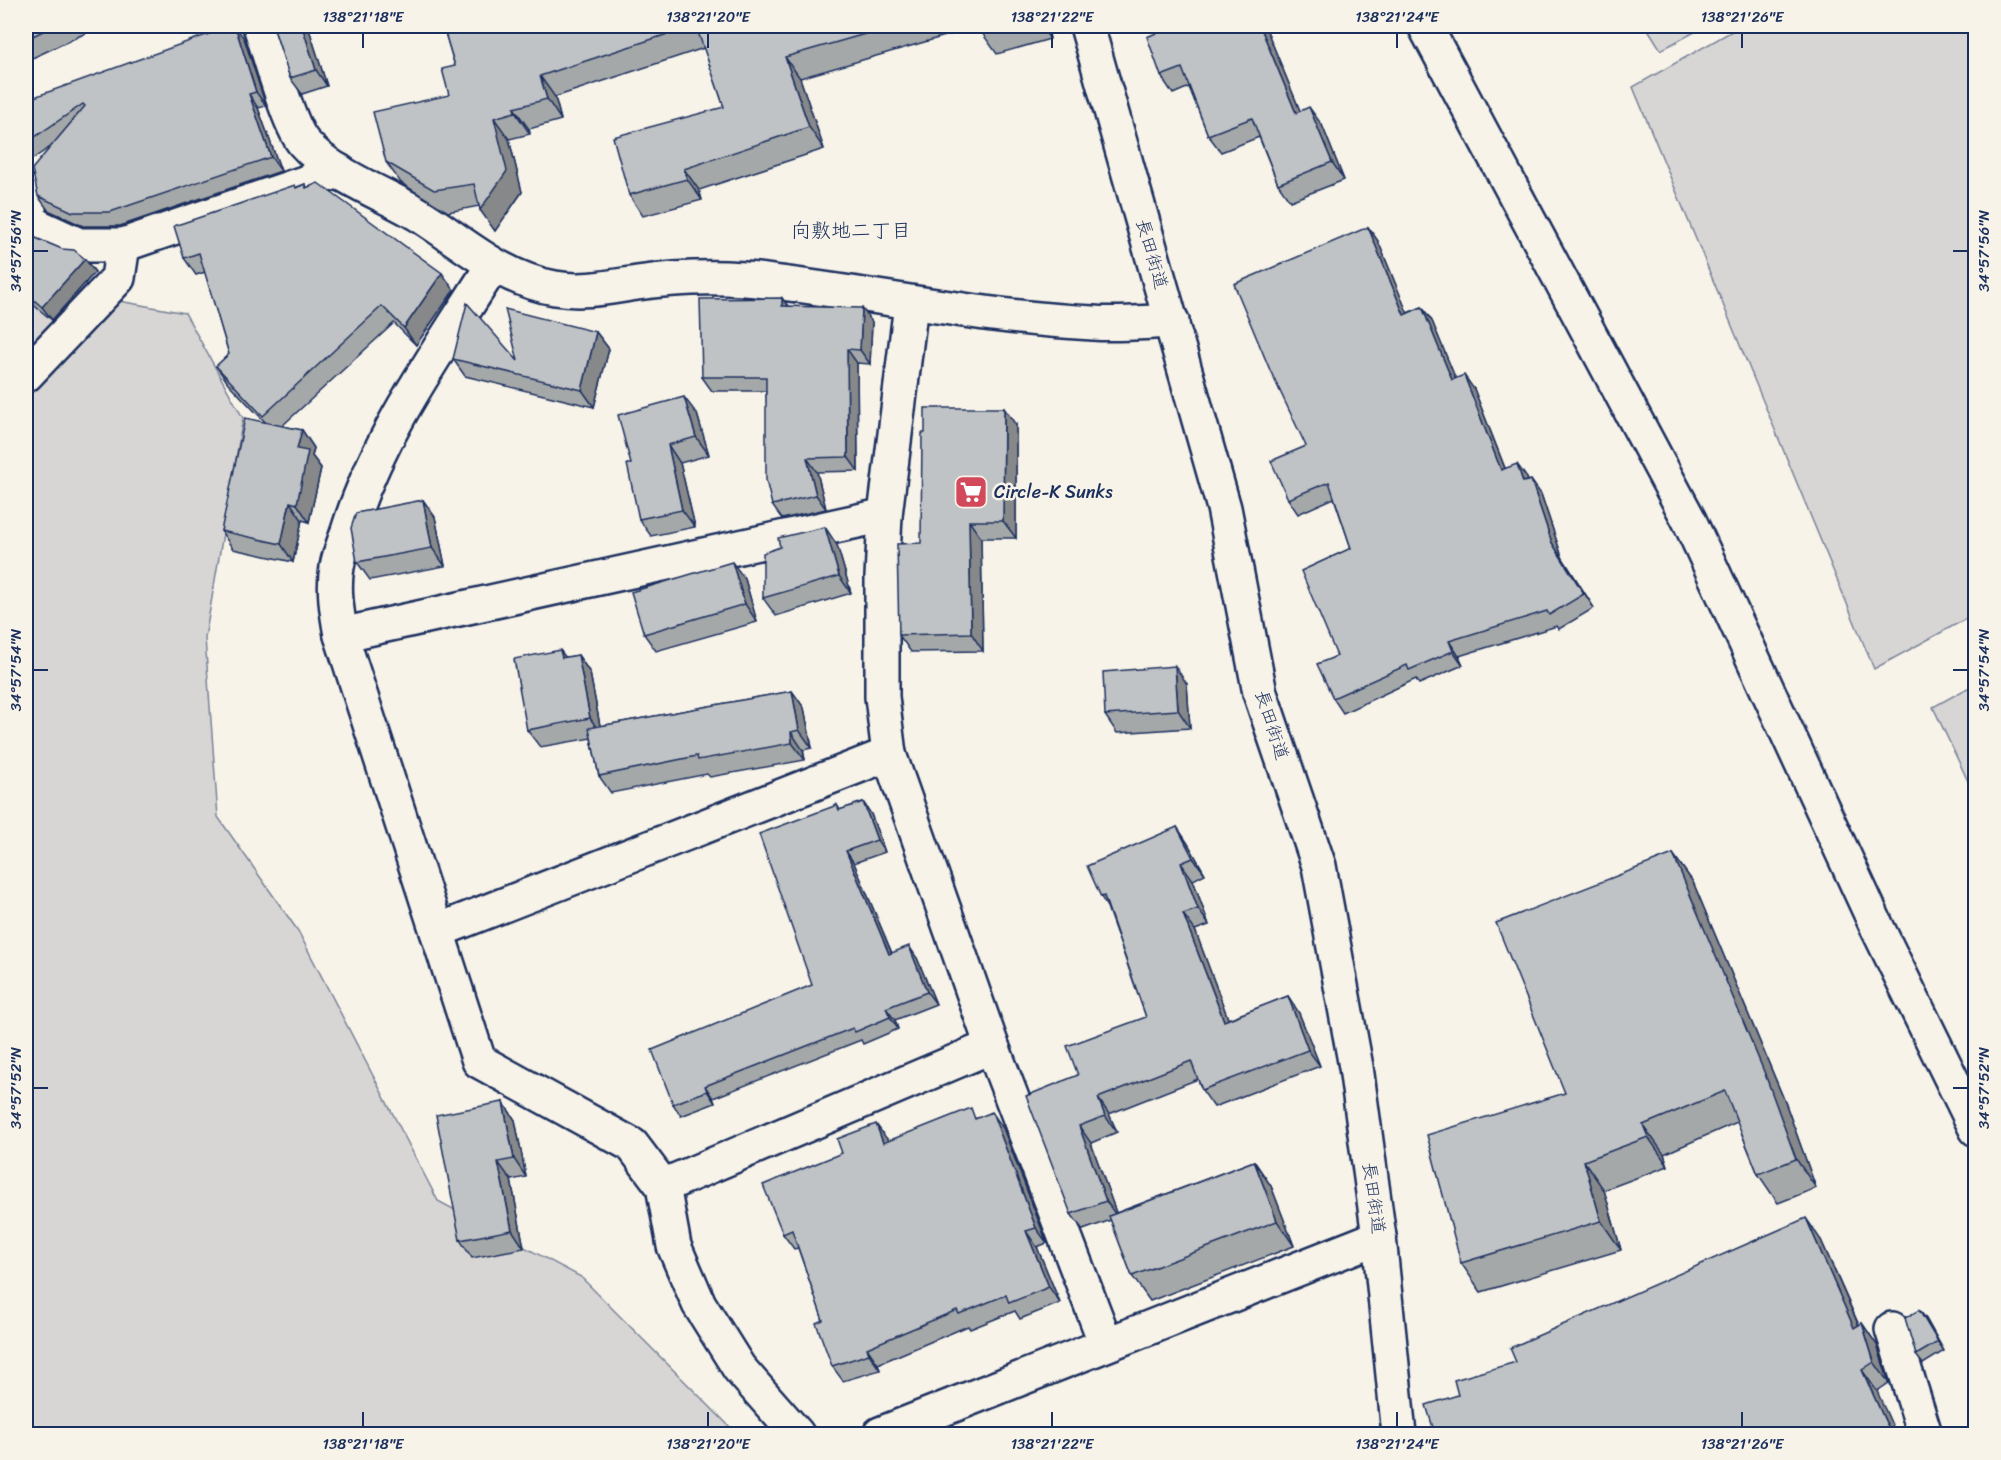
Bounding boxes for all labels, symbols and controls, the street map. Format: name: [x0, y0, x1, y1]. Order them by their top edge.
text: 138°21'18"E: [323, 4, 405, 30]
text: 138°21'20"E: [666, 4, 751, 30]
text: 138°21'22"E: [1011, 4, 1095, 30]
text: 138°21'24"E: [1355, 4, 1440, 30]
text: 138°21'26"E: [1701, 4, 1785, 30]
text: 34°57'56"N: [3, 210, 29, 292]
text: 34°57'56"N: [1971, 210, 1997, 292]
district label: 向敷地二丁目: [791, 213, 911, 248]
street label: 長田街道: [1127, 215, 1177, 293]
supermarket icon: Circle-K Sunks: [953, 474, 989, 510]
place label: Circle-K Sunks: [994, 476, 1113, 508]
text: 34°57'54"N: [3, 628, 29, 711]
text: 34°57'54"N: [1971, 628, 1997, 711]
street label: 長田街道: [1246, 686, 1298, 764]
text: 34°57'52"N: [3, 1047, 29, 1129]
text: 34°57'52"N: [1971, 1047, 1997, 1129]
street label: 長田街道: [1353, 1160, 1395, 1236]
text: 138°21'18"E: [323, 1431, 405, 1457]
text: 138°21'20"E: [666, 1431, 751, 1457]
text: 138°21'22"E: [1011, 1431, 1095, 1457]
text: 138°21'24"E: [1355, 1431, 1440, 1457]
text: 138°21'26"E: [1701, 1431, 1785, 1457]

